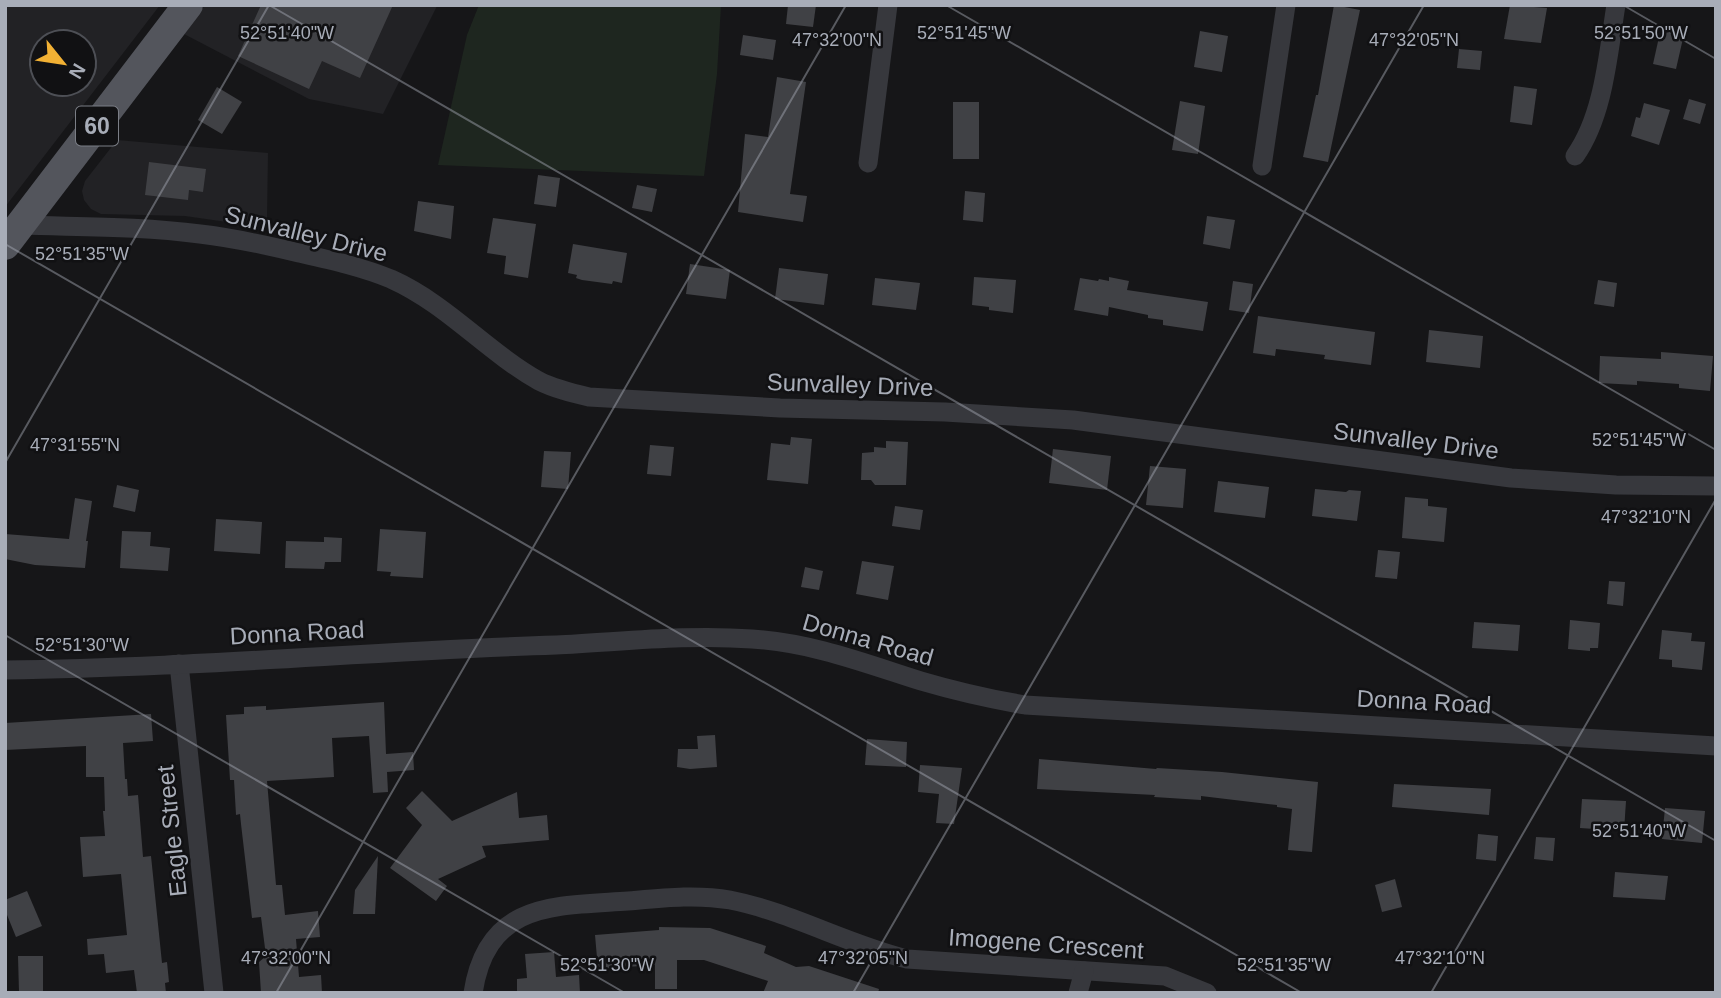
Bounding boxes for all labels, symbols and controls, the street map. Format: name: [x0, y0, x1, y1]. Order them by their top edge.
text: 52°51'40"W: [240, 23, 334, 43]
text: 52°51'45"W: [917, 23, 1011, 43]
text: 52°51'50"W: [1594, 23, 1688, 43]
north arrow: [28, 28, 98, 98]
text: 47°32'00"N: [792, 30, 882, 50]
text: 47°32'05"N: [1369, 30, 1459, 50]
text: N: [65, 60, 90, 82]
road number: 60: [76, 106, 118, 146]
street label: Sunvalley Drive: [222, 200, 390, 267]
text: 52°51'35"W: [35, 244, 129, 264]
street label: Sunvalley Drive: [766, 368, 934, 401]
street label: Sunvalley Drive: [1332, 417, 1500, 464]
text: 52°51'45"W: [1592, 430, 1686, 450]
text: 47°31'55"N: [30, 435, 120, 455]
text: 47°32'10"N: [1601, 507, 1691, 527]
street label: Donna Road: [800, 608, 937, 671]
street label: Donna Road: [229, 615, 365, 650]
text: 52°51'30"W: [35, 635, 129, 655]
street label: Donna Road: [1356, 684, 1492, 719]
street label: Eagle Street: [151, 764, 192, 898]
text: 52°51'40"W: [1592, 821, 1686, 841]
street label: Imogene Crescent: [947, 923, 1145, 964]
text: 47°32'00"N: [241, 948, 331, 968]
text: 47°32'05"N: [818, 948, 908, 968]
text: 47°32'10"N: [1395, 948, 1485, 968]
text: 52°51'30"W: [560, 955, 654, 975]
text: 52°51'35"W: [1237, 955, 1331, 975]

